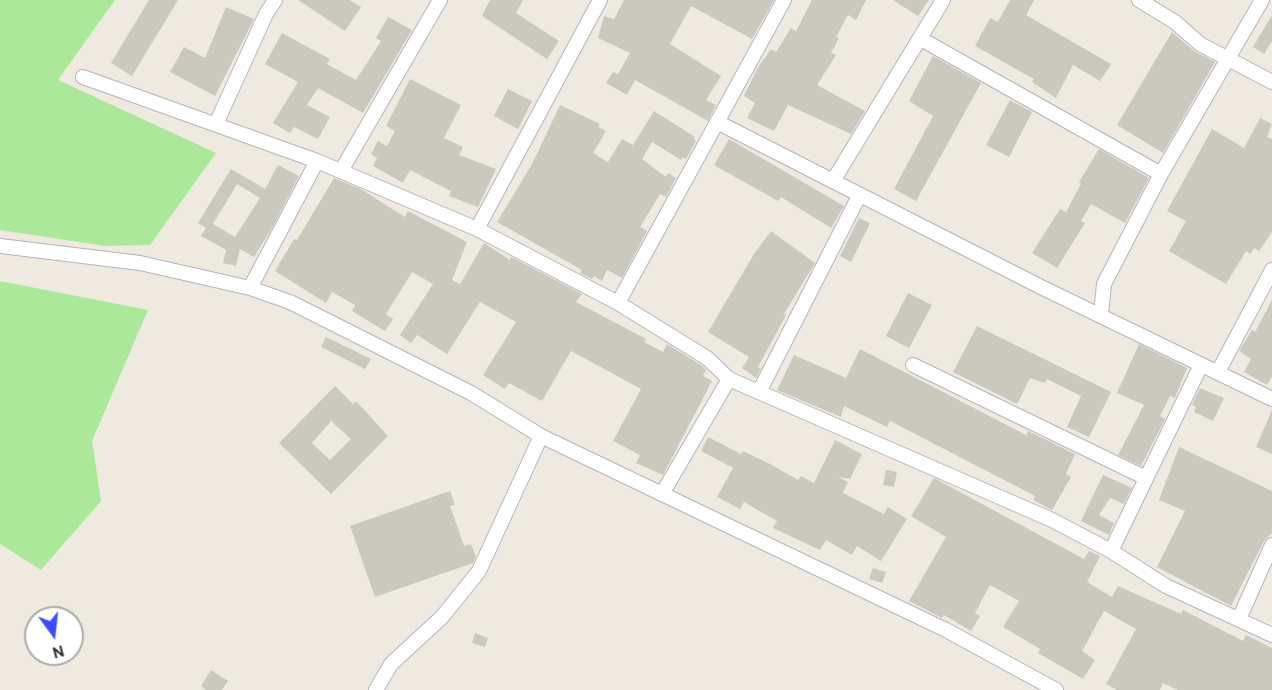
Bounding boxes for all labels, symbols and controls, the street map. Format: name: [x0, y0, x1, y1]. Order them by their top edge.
north arrow: [24, 606, 84, 666]
text: N: [50, 641, 66, 663]

